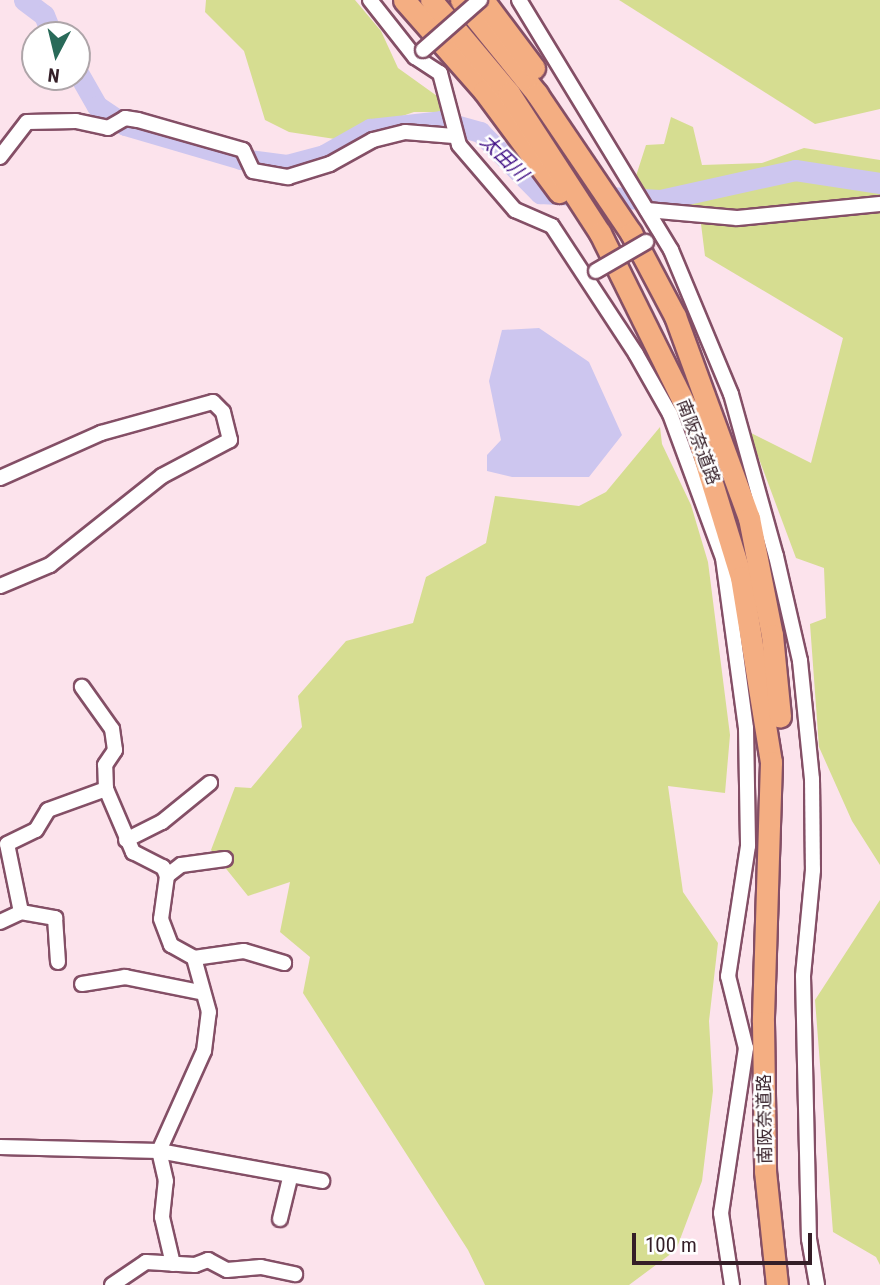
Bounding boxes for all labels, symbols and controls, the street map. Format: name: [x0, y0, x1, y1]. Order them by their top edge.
north arrow: [21, 21, 91, 91]
text: N: [46, 63, 61, 87]
water label: 太田川: [476, 130, 532, 186]
street label: 南阪奈道路: [672, 396, 724, 488]
street label: 南阪奈道路: [753, 1074, 777, 1164]
scale bar: [635, 1218, 815, 1262]
text: 100 m: [645, 1233, 697, 1257]

